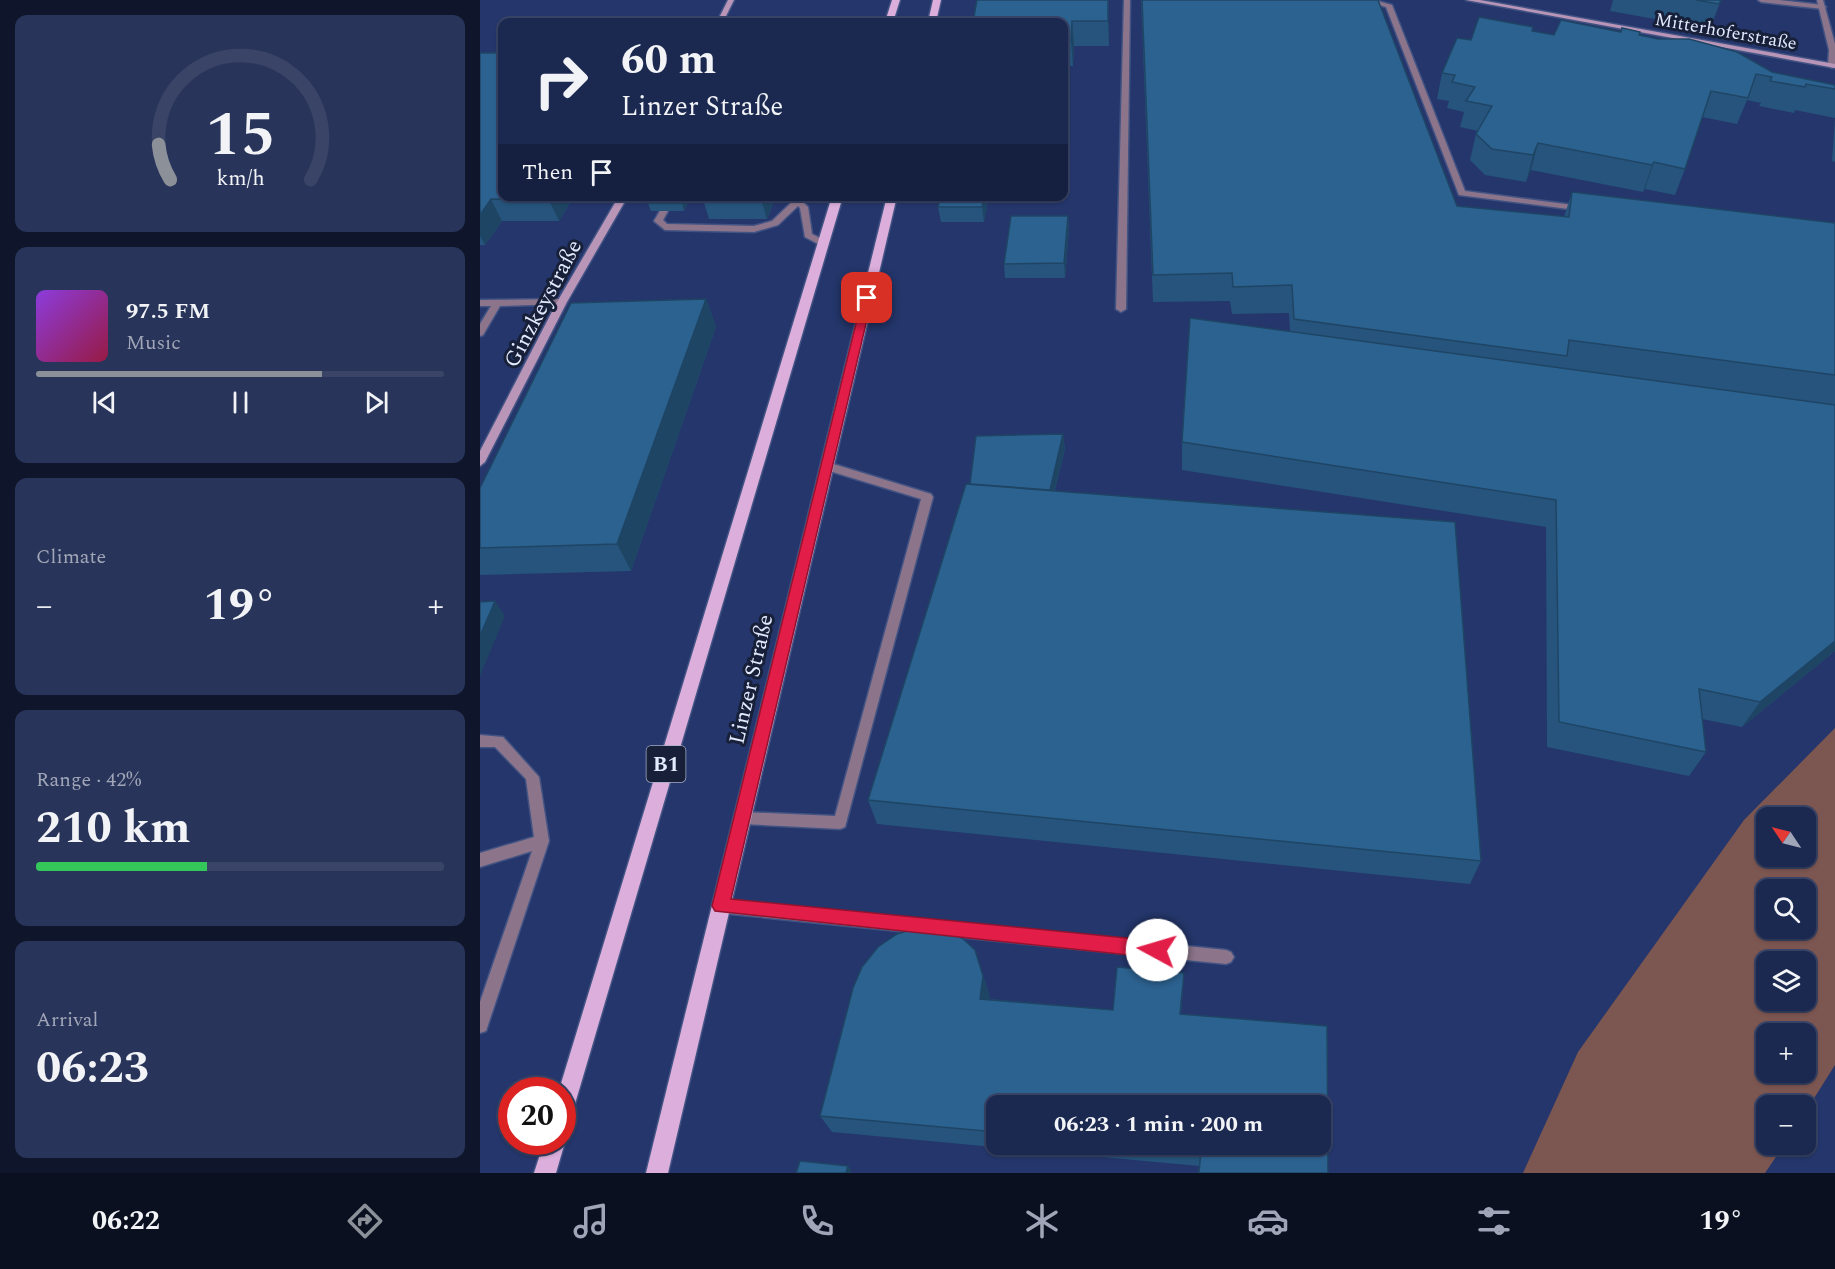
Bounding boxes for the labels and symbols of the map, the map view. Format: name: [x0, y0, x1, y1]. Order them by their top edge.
street label: Mitterhoferstraße: [1653, 6, 1799, 57]
street label: Ginzkeystraße: [496, 234, 591, 374]
pin: [841, 272, 892, 323]
street label: Linzer Straße: [721, 611, 782, 748]
road number: B1: [646, 746, 686, 782]
north arrow: [1756, 807, 1816, 867]
position arrow: [1125, 918, 1189, 982]
speed limit sign: 20: [498, 1077, 576, 1155]

